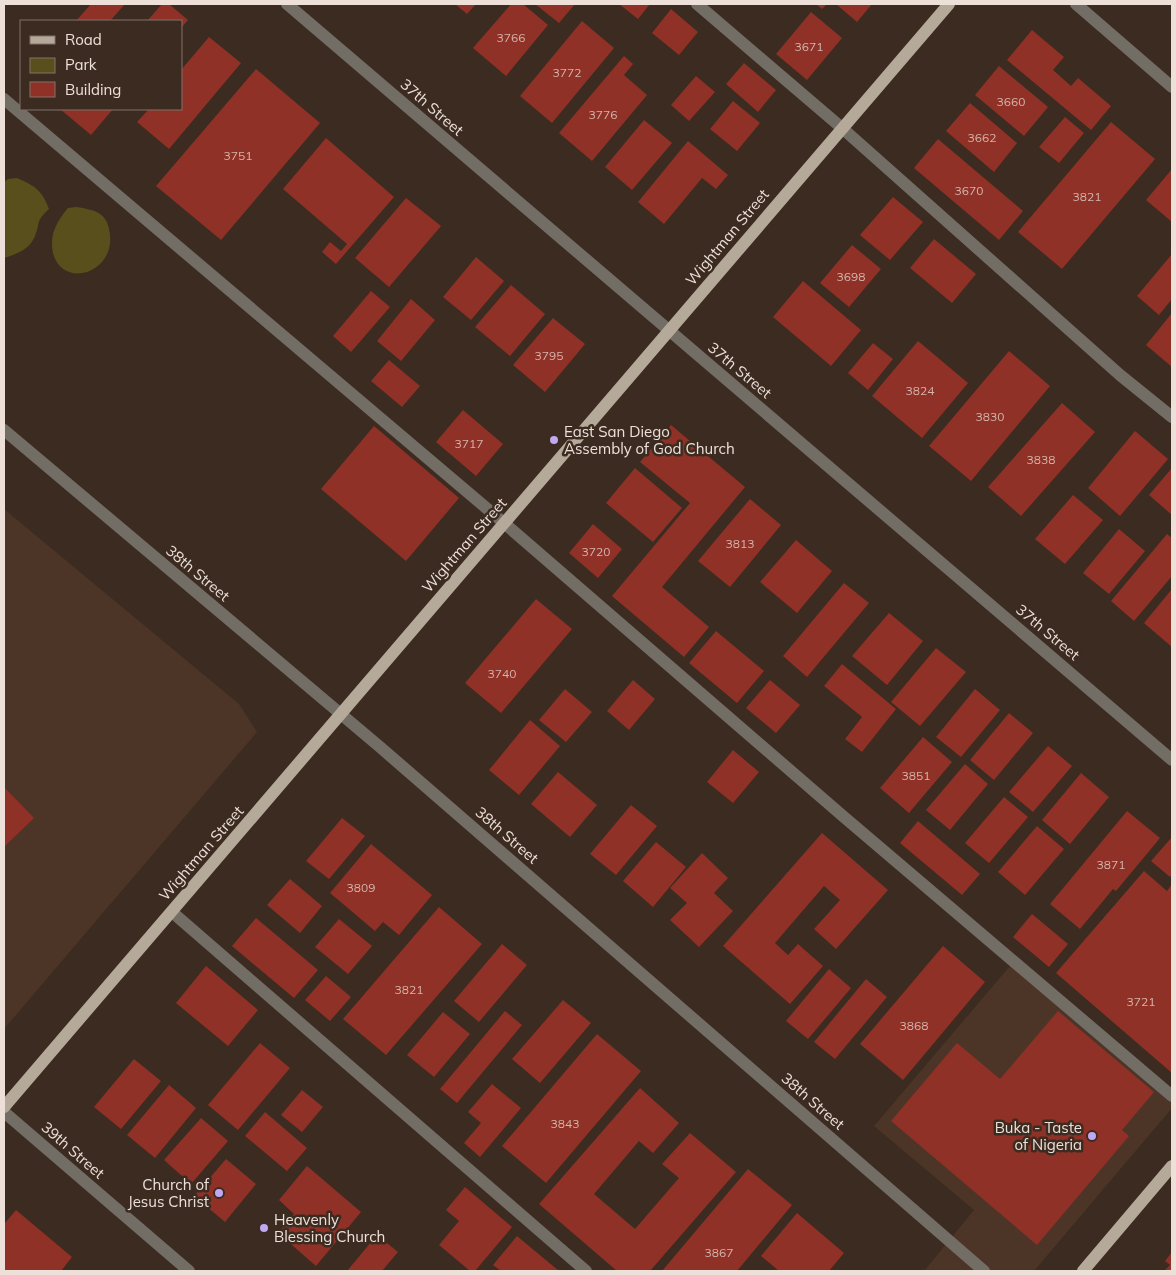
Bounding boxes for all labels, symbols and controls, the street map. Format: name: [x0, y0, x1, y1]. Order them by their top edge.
legend: [20, 20, 182, 110]
text: Road: [65, 30, 102, 49]
house number: 3766: [497, 30, 525, 45]
house number: 3671: [795, 39, 823, 54]
text: Park: [65, 55, 97, 74]
house number: 3772: [553, 65, 581, 80]
street label: 37th Street: [397, 74, 467, 140]
text: Building: [65, 80, 121, 99]
house number: 3660: [997, 94, 1025, 109]
house number: 3776: [589, 107, 617, 122]
house number: 3662: [968, 130, 996, 145]
house number: 3751: [224, 148, 252, 163]
house number: 3670: [955, 183, 983, 198]
street label: Wightman Street: [681, 185, 773, 289]
house number: 3821: [1073, 189, 1101, 204]
house number: 3698: [837, 269, 865, 284]
street label: 37th Street: [704, 338, 776, 402]
house number: 3795: [535, 348, 563, 363]
house number: 3824: [906, 383, 934, 398]
house number: 3830: [976, 409, 1004, 424]
place label: East San Diego Assembly of God Church: [564, 422, 735, 458]
marker: East San Diego Assembly of God Church: [548, 434, 560, 446]
house number: 3717: [455, 436, 483, 451]
house number: 3838: [1027, 452, 1055, 467]
street label: Wightman Street: [418, 494, 510, 596]
house number: 3813: [726, 536, 754, 551]
street label: 38th Street: [162, 541, 234, 605]
house number: 3720: [582, 544, 610, 559]
street label: 37th Street: [1012, 600, 1084, 664]
house number: 3740: [488, 666, 516, 681]
house number: 3851: [902, 768, 930, 783]
street label: Wightman Street: [155, 802, 247, 904]
street label: 38th Street: [472, 802, 542, 868]
house number: 3871: [1097, 857, 1125, 872]
house number: 3809: [347, 880, 375, 895]
house number: 3821: [395, 982, 423, 997]
house number: 3721: [1127, 994, 1155, 1009]
house number: 3868: [900, 1018, 928, 1033]
street label: 38th Street: [778, 1068, 848, 1134]
house number: 3843: [551, 1116, 579, 1131]
street label: 39th Street: [38, 1117, 108, 1183]
place label: Buka - Taste of Nigeria: [995, 1118, 1082, 1154]
marker: Buka - Taste of Nigeria: [1086, 1130, 1098, 1142]
place label: Church of Jesus Christ: [128, 1175, 210, 1211]
marker: Church of Jesus Christ: [213, 1187, 225, 1199]
place label: Heavenly Blessing Church: [274, 1210, 385, 1246]
marker: Heavenly Blessing Church: [258, 1222, 270, 1234]
house number: 3867: [705, 1245, 733, 1260]

